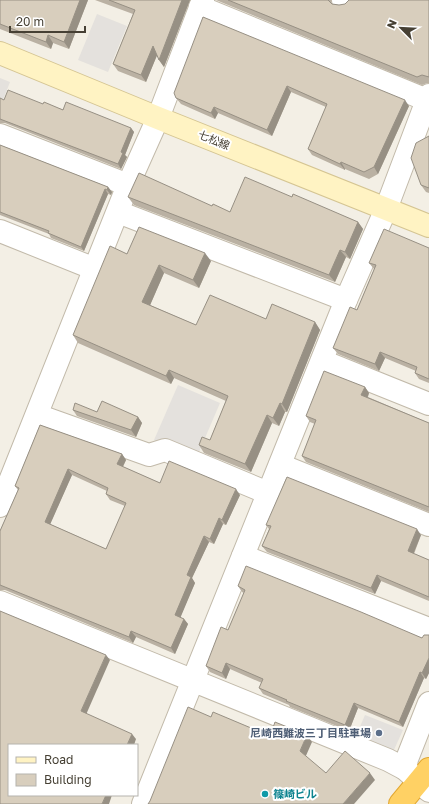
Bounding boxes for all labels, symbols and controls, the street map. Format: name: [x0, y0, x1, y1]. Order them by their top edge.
scale bar: [10, 8, 85, 34]
north arrow: [381, 8, 421, 48]
text: 20 m: [16, 14, 44, 29]
text: N: [384, 17, 399, 30]
street label: 七松線: [196, 127, 232, 152]
place label: 尼崎西難波三丁目駐車場: [250, 726, 371, 739]
marker: 尼崎西難波三丁目駐車場: [374, 728, 384, 738]
legend: [8, 744, 138, 796]
text: Road: [44, 752, 73, 767]
text: Building: [44, 772, 92, 787]
place label: 篠崎ビル: [273, 787, 317, 800]
marker: 篠崎ビル: [260, 789, 270, 799]

